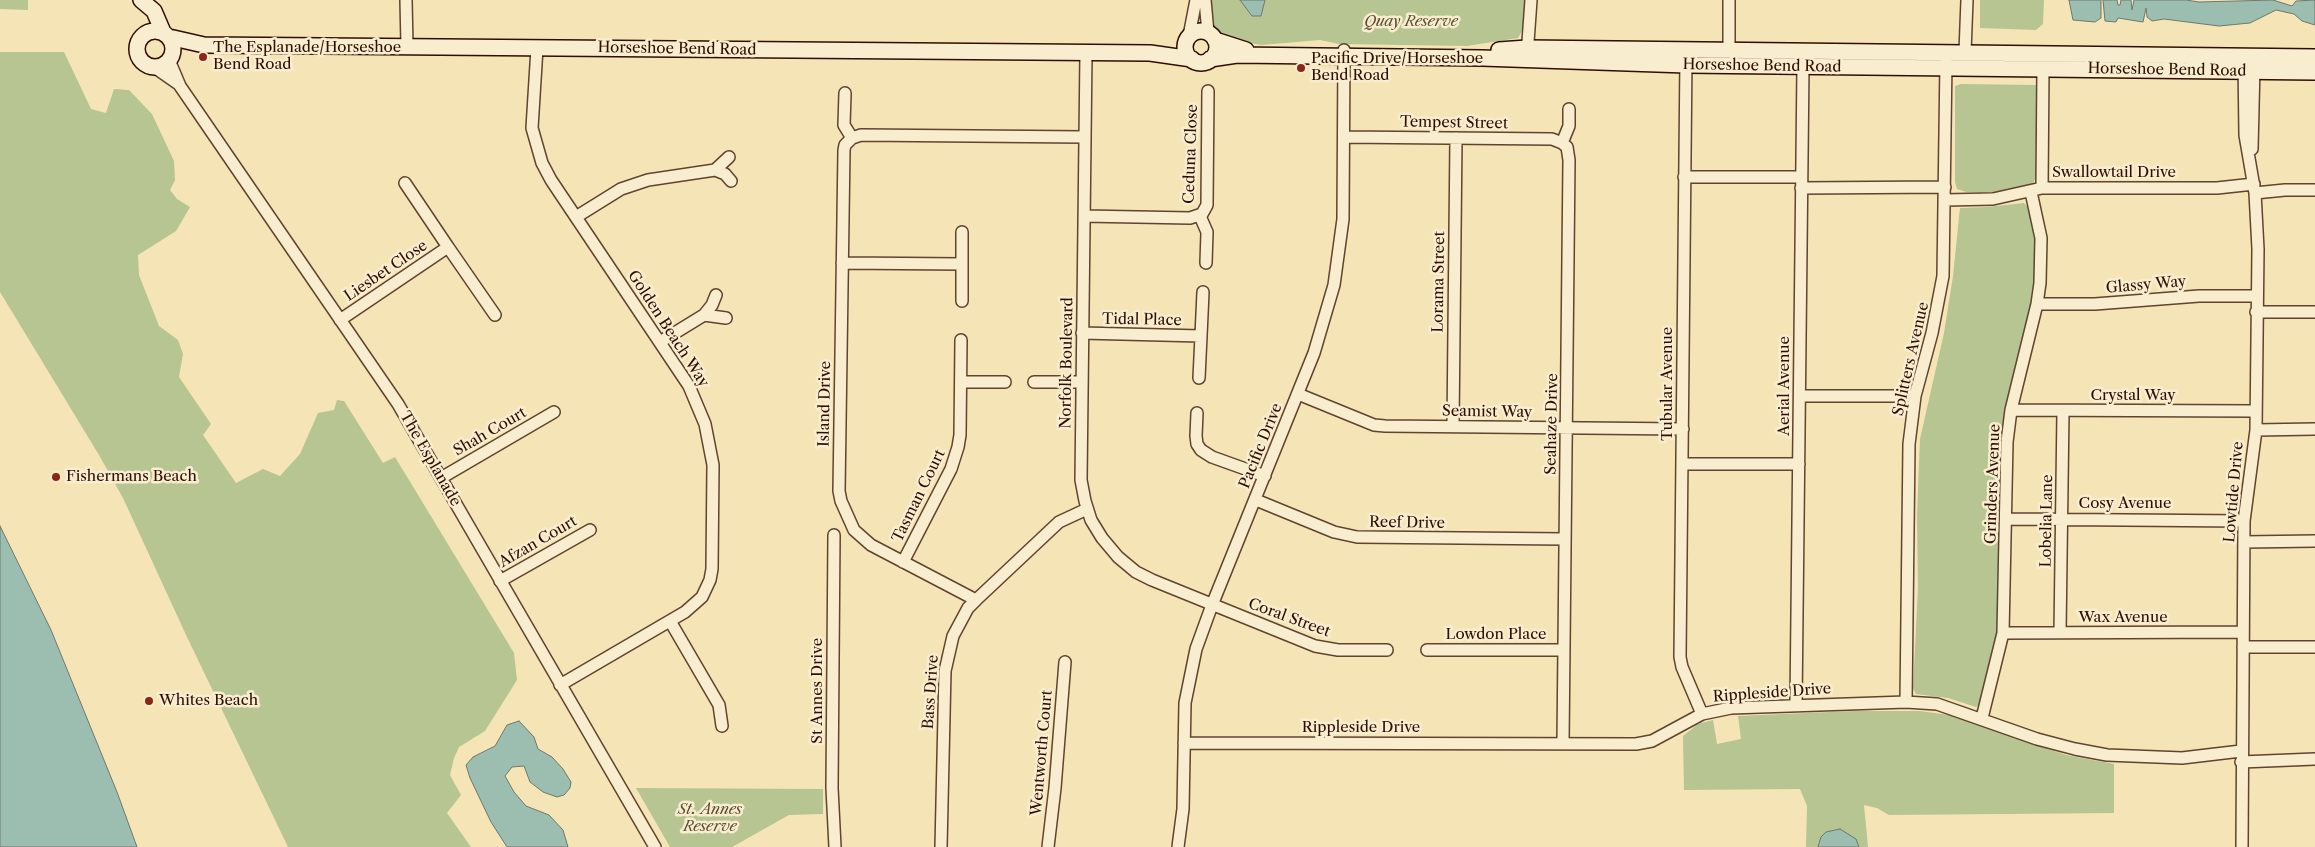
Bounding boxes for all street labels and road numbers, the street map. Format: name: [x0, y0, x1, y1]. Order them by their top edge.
street label: Horseshoe Bend Road: [597, 39, 757, 59]
street label: Horseshoe Bend Road: [1682, 56, 1842, 76]
street label: Horseshoe Bend Road: [2087, 60, 2247, 80]
street label: Ceduna Close: [1180, 104, 1202, 204]
street label: Tempest Street: [1400, 113, 1508, 133]
street label: Swallowtail Drive: [2052, 164, 2176, 182]
street label: Lorama Street: [1429, 231, 1449, 333]
street label: Liesbet Close: [341, 237, 431, 305]
street label: Golden Beach Way: [624, 267, 712, 391]
street label: Glassy Way: [2105, 273, 2187, 297]
street label: Norfolk Boulevard: [1057, 297, 1077, 429]
street label: Splitters Avenue: [1889, 300, 1933, 418]
street label: Tidal Place: [1102, 310, 1182, 330]
street label: Tubular Avenue: [1659, 327, 1677, 441]
street label: Aerial Avenue: [1776, 336, 1794, 436]
street label: Island Drive: [815, 361, 835, 447]
street label: Seahaze Drive: [1542, 373, 1562, 475]
street label: Crystal Way: [2090, 387, 2176, 405]
street label: Pacific Drive: [1236, 401, 1286, 491]
street label: Seamist Way: [1442, 402, 1532, 422]
street label: Shah Court: [450, 404, 530, 460]
street label: The Esplanade: [396, 408, 464, 510]
street label: Grinders Avenue: [1982, 424, 2004, 544]
street label: Lowtide Drive: [2221, 441, 2247, 543]
street label: Tasman Court: [889, 447, 949, 545]
street label: Lobelia Lane: [2037, 474, 2057, 568]
street label: Cosy Avenue: [2079, 495, 2171, 513]
street label: Afzan Court: [496, 512, 580, 572]
street label: Reef Drive: [1369, 513, 1445, 533]
street label: Coral Street: [1246, 595, 1332, 641]
street label: Wax Avenue: [2078, 609, 2168, 627]
street label: Lowdon Place: [1446, 626, 1546, 644]
street label: St Annes Drive: [809, 638, 827, 744]
street label: Bass Drive: [919, 654, 943, 730]
street label: Rippleside Drive: [1712, 680, 1832, 706]
street label: Wentworth Court: [1028, 689, 1056, 817]
street label: Rippleside Drive: [1302, 719, 1420, 737]

